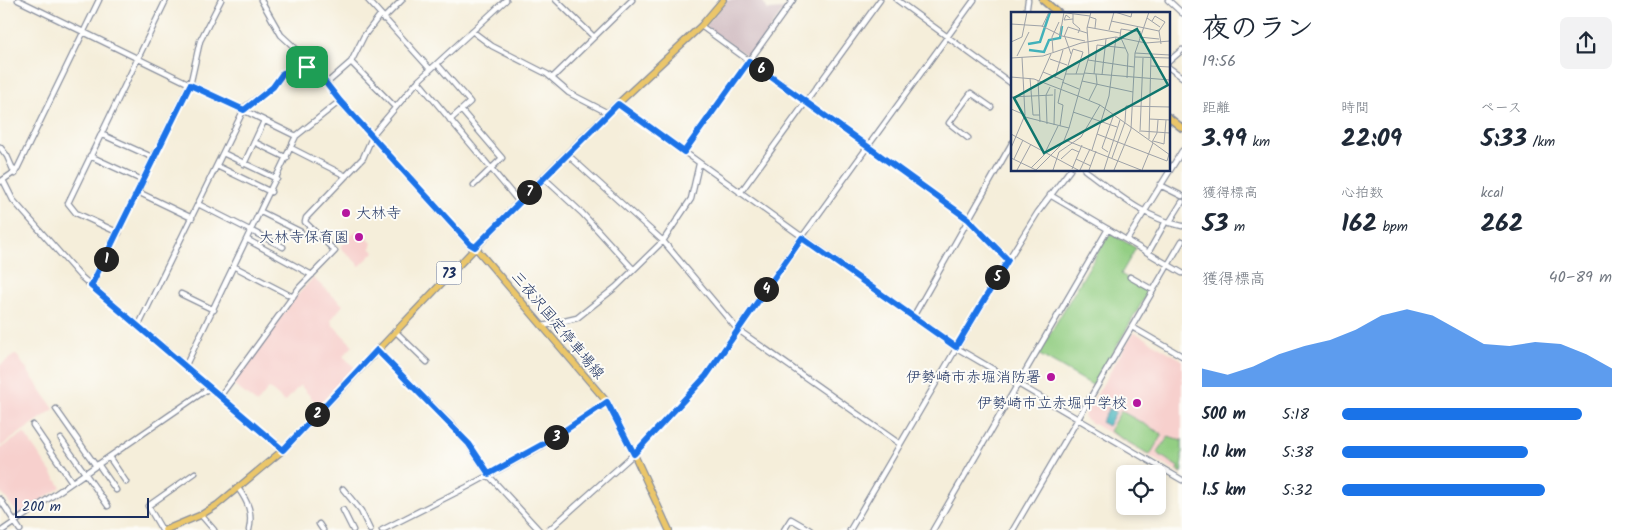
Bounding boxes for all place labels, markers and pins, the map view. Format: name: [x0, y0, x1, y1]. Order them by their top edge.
pin: [286, 46, 328, 88]
pin: 6: [748, 56, 774, 82]
pin: 7: [516, 180, 542, 204]
place label: 大林寺: [356, 202, 401, 226]
marker: 大林寺: [340, 207, 352, 219]
place label: 大林寺保育園: [259, 226, 349, 250]
marker: 大林寺保育園: [353, 231, 365, 243]
pin: 1: [94, 246, 118, 272]
pin: 5: [984, 264, 1010, 290]
pin: 4: [754, 276, 778, 302]
place label: 伊勢崎市赤堀消防署: [906, 366, 1041, 390]
marker: 伊勢崎市赤堀消防署: [1045, 371, 1057, 383]
place label: 伊勢崎市立赤堀中学校: [977, 392, 1127, 416]
marker: 伊勢崎市立赤堀中学校: [1131, 397, 1143, 409]
pin: 2: [304, 402, 330, 426]
pin: 3: [544, 424, 568, 450]

